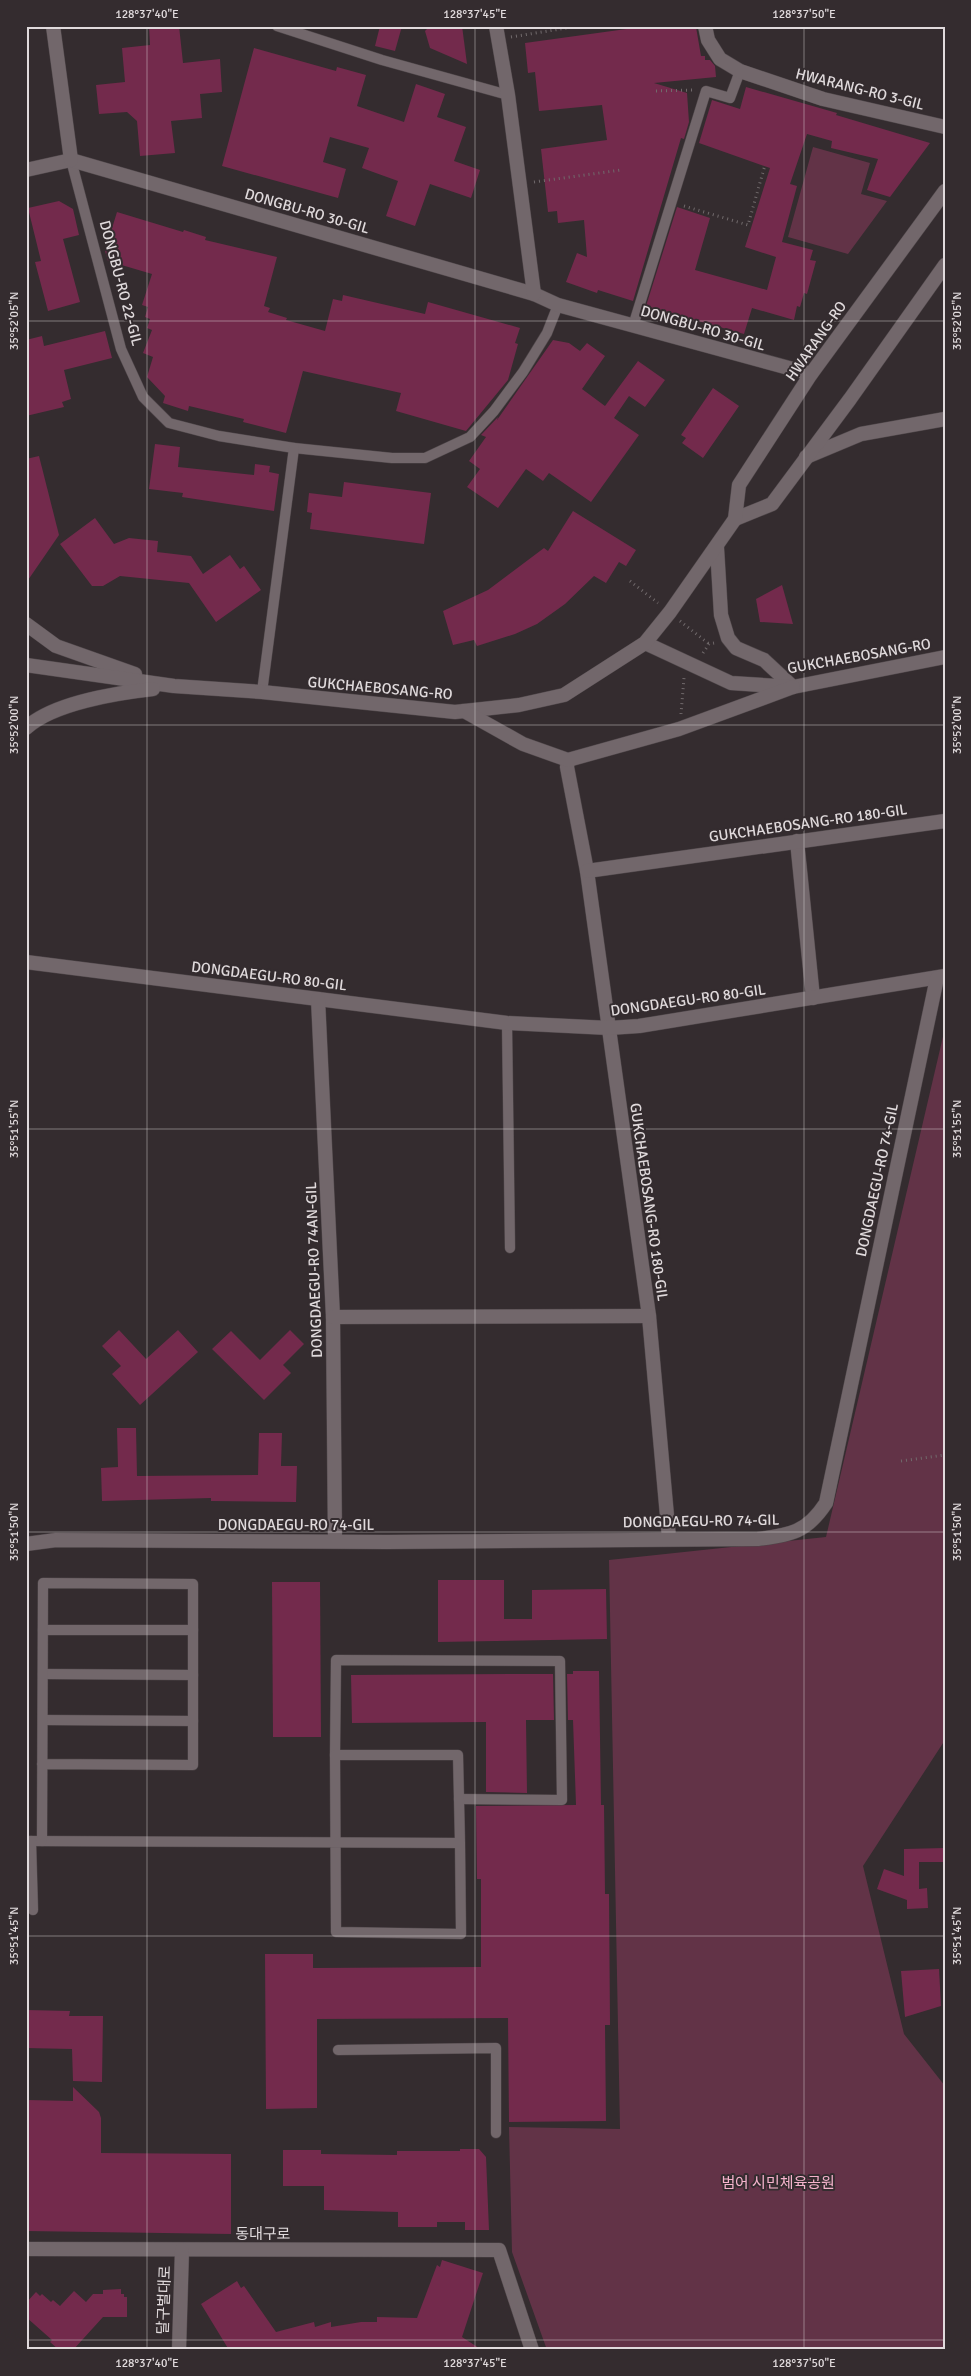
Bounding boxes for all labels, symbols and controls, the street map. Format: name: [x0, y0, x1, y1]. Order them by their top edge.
text: 128°37'40"E: [115, 7, 179, 22]
text: 128°37'45"E: [443, 7, 507, 22]
text: 128°37'50"E: [772, 7, 836, 22]
street label: HWARANG-RO 3-GIL: [794, 64, 926, 114]
street label: DONGBU-RO 30-GIL: [243, 185, 372, 238]
street label: DONGBU-RO 22-GIL: [96, 218, 146, 348]
text: 35°52'05"N: [7, 292, 22, 350]
text: 35°52'05"N: [950, 292, 965, 350]
street label: HWARANG-RO: [782, 297, 850, 384]
street label: DONGBU-RO 30-GIL: [639, 302, 768, 355]
street label: GUKCHAEBOSANG-RO: [786, 634, 932, 677]
street label: GUKCHAEBOSANG-RO: [307, 673, 453, 703]
text: 35°52'00"N: [7, 696, 22, 754]
text: 35°52'00"N: [950, 696, 965, 754]
street label: GUKCHAEBOSANG-RO 180-GIL: [708, 800, 909, 846]
street label: DONGDAEGU-RO 80-GIL: [190, 958, 348, 995]
street label: DONGDAEGU-RO 80-GIL: [609, 980, 767, 1020]
text: 35°51'55"N: [7, 1100, 22, 1158]
text: 35°51'55"N: [950, 1100, 965, 1158]
street label: DONGDAEGU-RO 74-GIL: [852, 1101, 902, 1258]
street label: GUKCHAEBOSANG-RO 180-GIL: [626, 1102, 672, 1303]
street label: DONGDAEGU-RO 74AN-GIL: [302, 1181, 326, 1358]
text: 35°51'50"N: [7, 1503, 22, 1561]
text: 35°51'50"N: [950, 1503, 965, 1561]
street label: DONGDAEGU-RO 74-GIL: [623, 1511, 780, 1531]
street label: DONGDAEGU-RO 74-GIL: [218, 1516, 375, 1534]
text: 35°51'45"N: [7, 1907, 22, 1965]
text: 35°51'45"N: [950, 1907, 965, 1965]
park label: 범어 시민체육공원: [721, 2174, 835, 2192]
street label: 동대구로: [235, 2225, 291, 2243]
street label: 달구벌대로: [154, 2265, 174, 2335]
text: 128°37'40"E: [115, 2356, 179, 2371]
text: 128°37'45"E: [443, 2356, 507, 2371]
text: 128°37'50"E: [772, 2356, 836, 2371]

